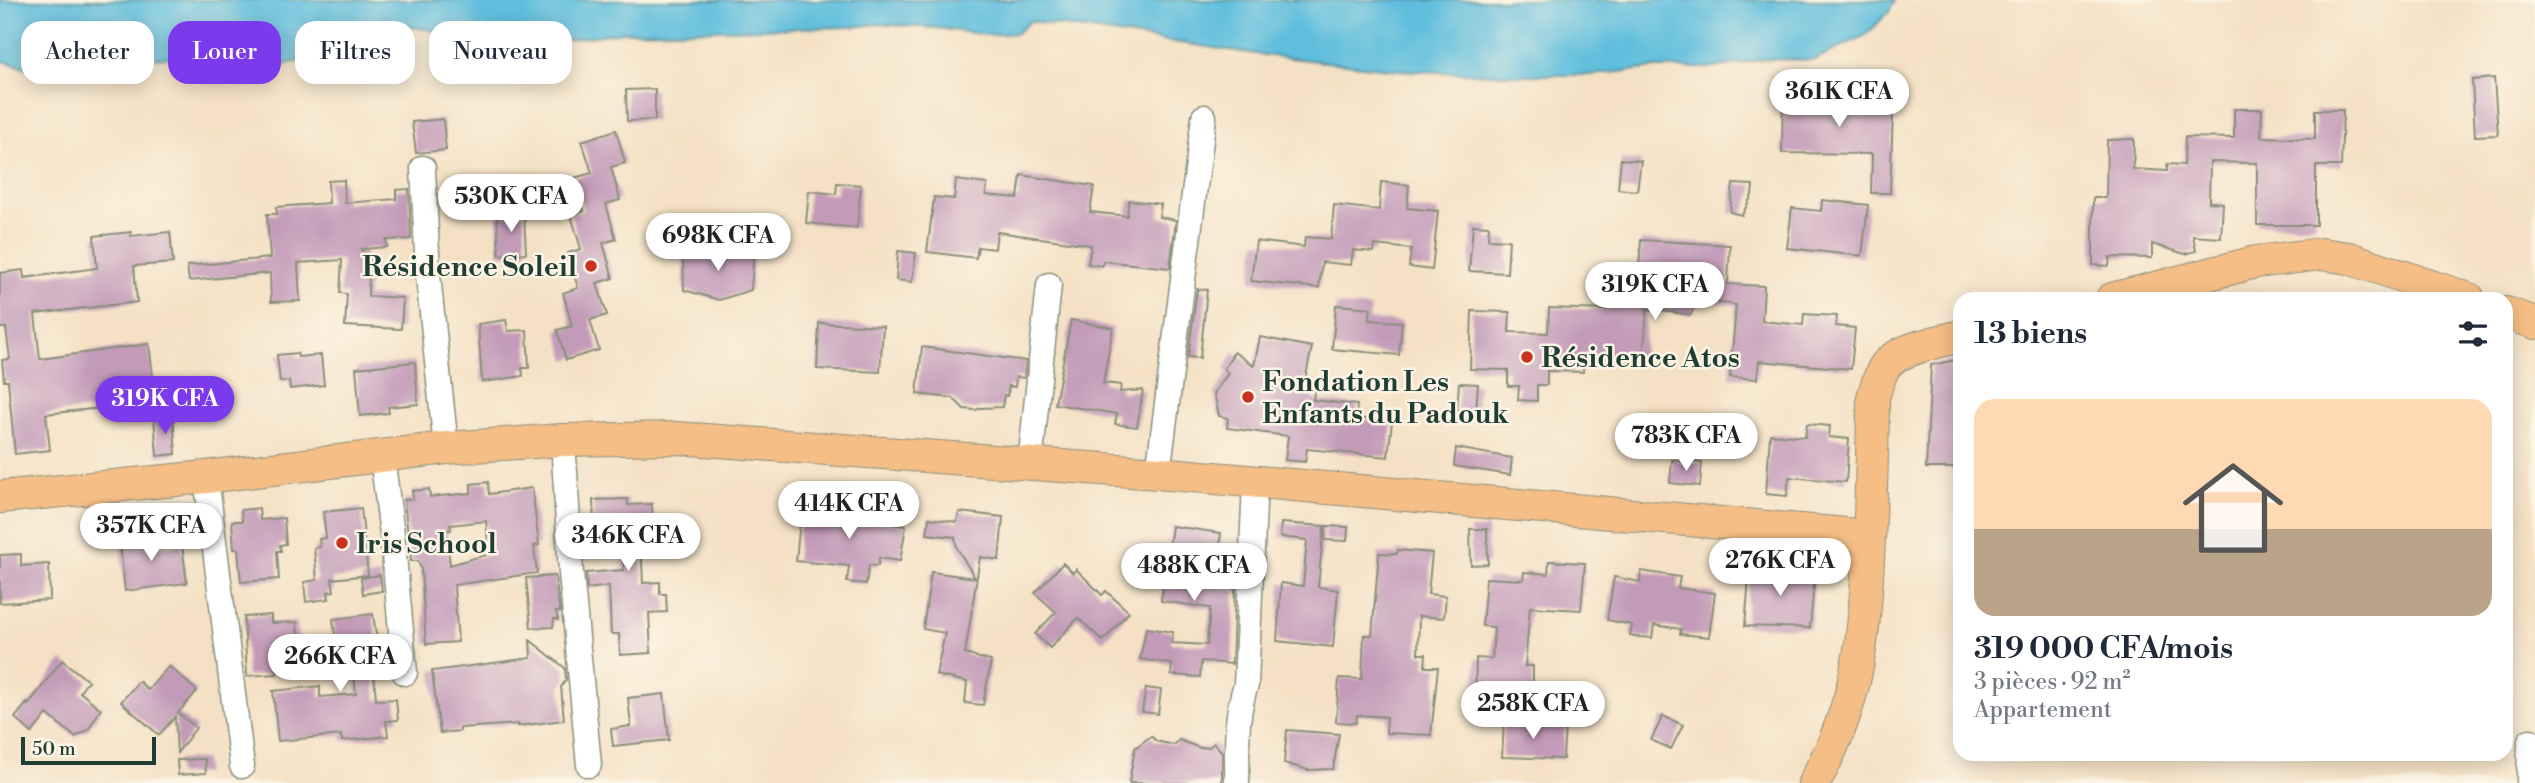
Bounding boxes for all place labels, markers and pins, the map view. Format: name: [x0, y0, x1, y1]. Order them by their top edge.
pin: 361K CFA: [1767, 69, 1911, 129]
pin: 530K CFA: [439, 174, 583, 234]
pin: 698K CFA: [646, 214, 790, 273]
place label: Résidence Soleil: [362, 250, 577, 285]
marker: Résidence Soleil: [583, 258, 599, 274]
pin: 319K CFA: [1583, 262, 1727, 322]
place label: Résidence Atos: [1541, 341, 1740, 376]
marker: Résidence Atos: [1519, 349, 1535, 365]
place label: Fondation Les Enfants du Padouk: [1262, 365, 1510, 432]
pin: 319K CFA: [93, 376, 237, 436]
marker: Fondation Les Enfants du Padouk: [1240, 389, 1256, 405]
pin: 783K CFA: [1614, 414, 1758, 473]
pin: 414K CFA: [777, 482, 921, 541]
pin: 357K CFA: [79, 504, 223, 563]
pin: 346K CFA: [556, 514, 700, 573]
place label: Iris School: [356, 527, 497, 562]
marker: Iris School: [334, 535, 350, 551]
pin: 276K CFA: [1708, 538, 1852, 598]
pin: 488K CFA: [1122, 544, 1266, 603]
pin: 266K CFA: [268, 634, 412, 694]
pin: 258K CFA: [1461, 682, 1605, 741]

